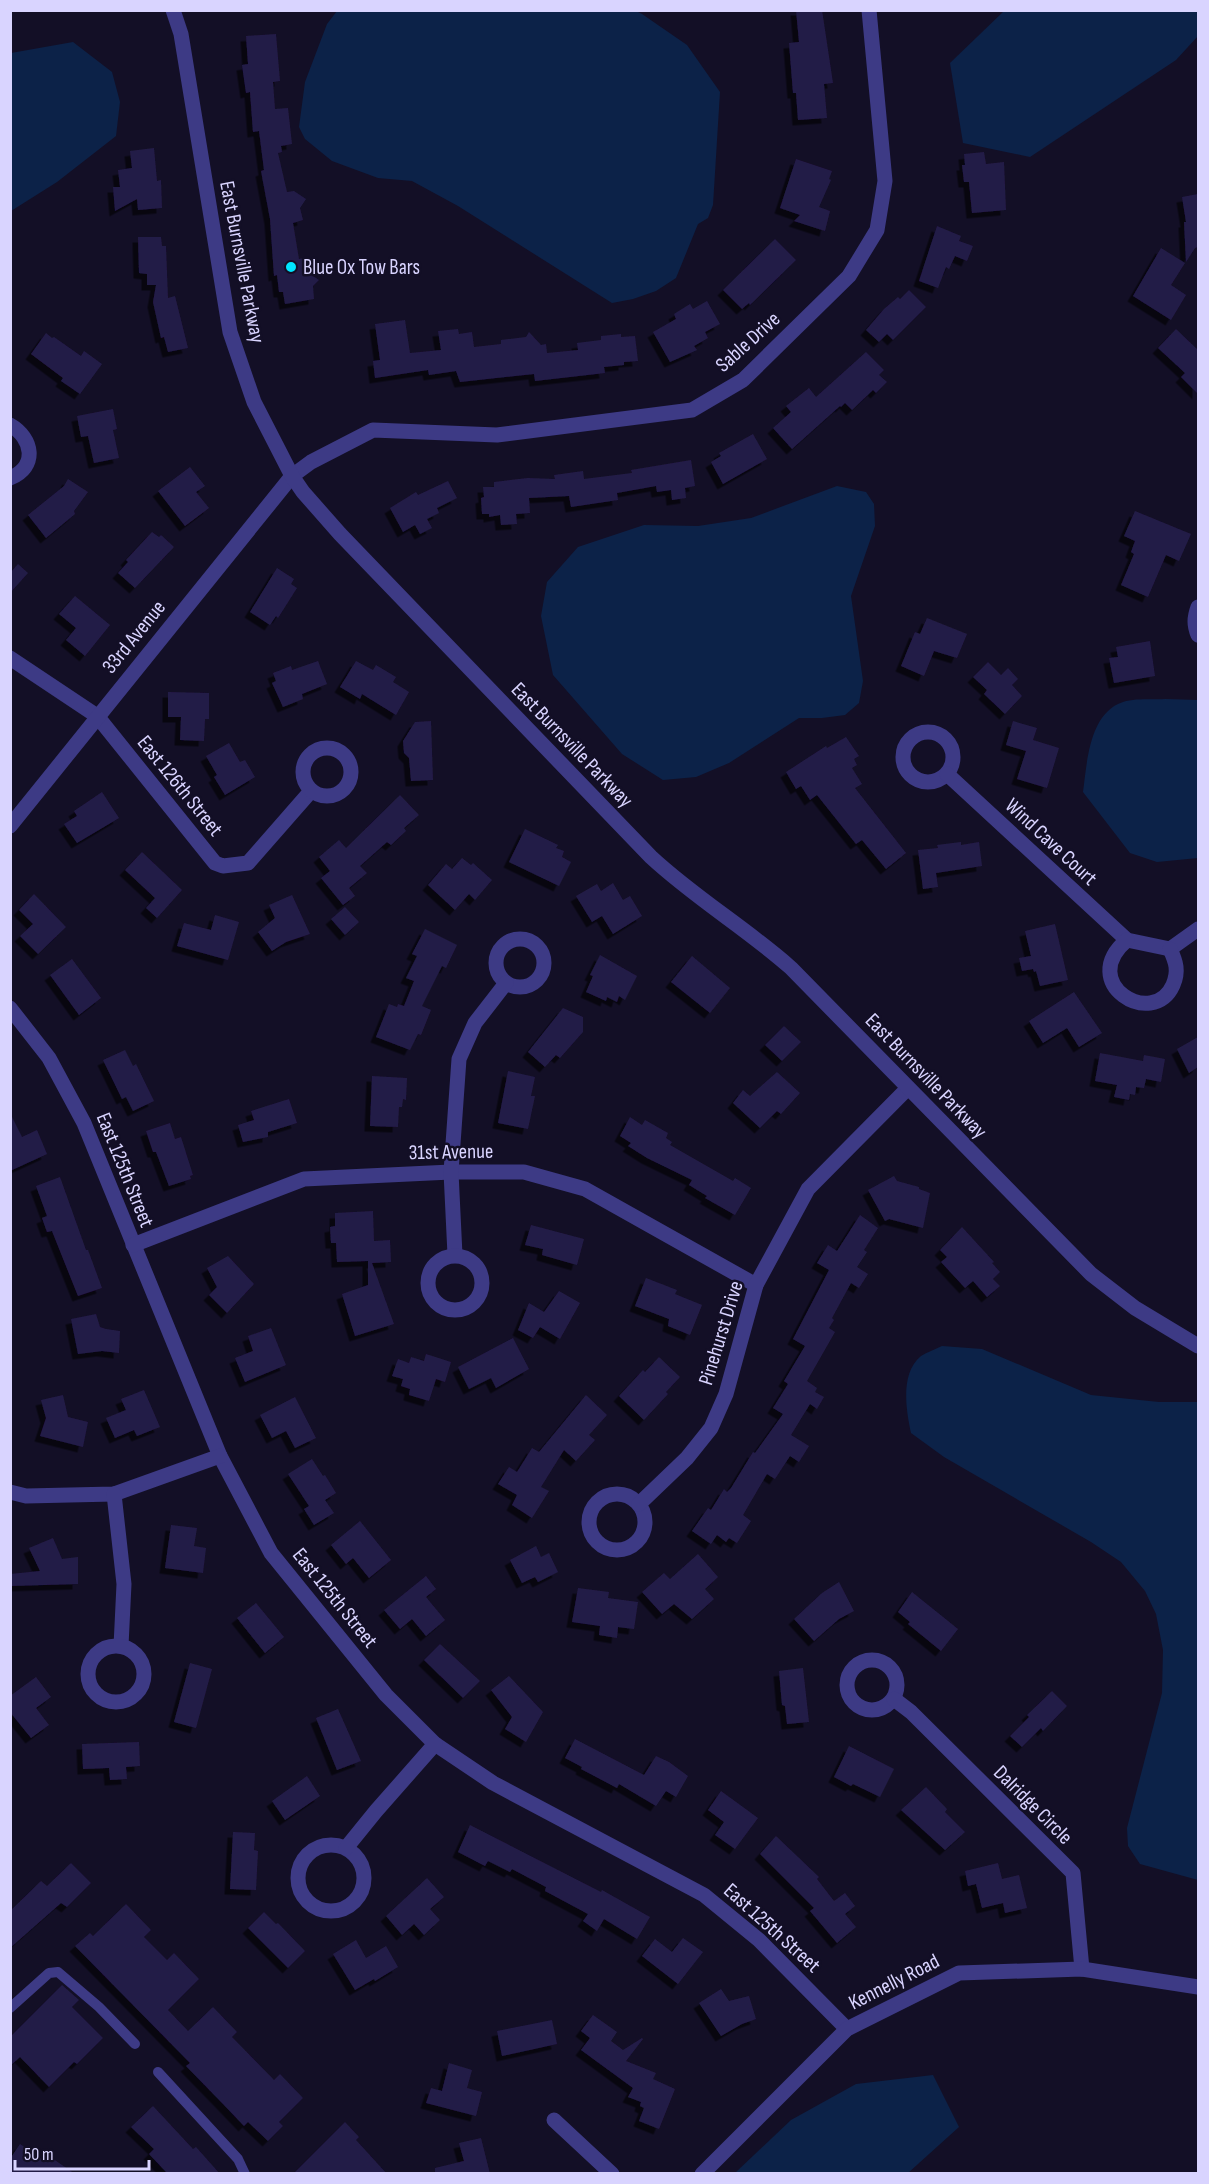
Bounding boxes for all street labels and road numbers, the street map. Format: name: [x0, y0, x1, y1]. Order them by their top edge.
street label: East Burnsville Parkway: [214, 179, 270, 345]
street label: Sable Drive: [711, 307, 785, 377]
street label: 33rd Avenue: [97, 595, 171, 679]
street label: East Burnsville Parkway: [506, 677, 638, 813]
street label: East 126th Street: [132, 731, 228, 841]
street label: Wind Cave Court: [1000, 793, 1102, 891]
street label: East Burnsville Parkway: [860, 1008, 992, 1144]
street label: East 125th Street: [91, 1109, 159, 1231]
street label: 31st Avenue: [408, 1139, 494, 1165]
street label: Pinehurst Drive: [693, 1278, 749, 1388]
street label: East 125th Street: [287, 1543, 383, 1653]
street label: Dalridge Circle: [988, 1760, 1078, 1850]
street label: East 125th Street: [719, 1878, 825, 1978]
street label: Kennelly Road: [845, 1949, 943, 2015]

